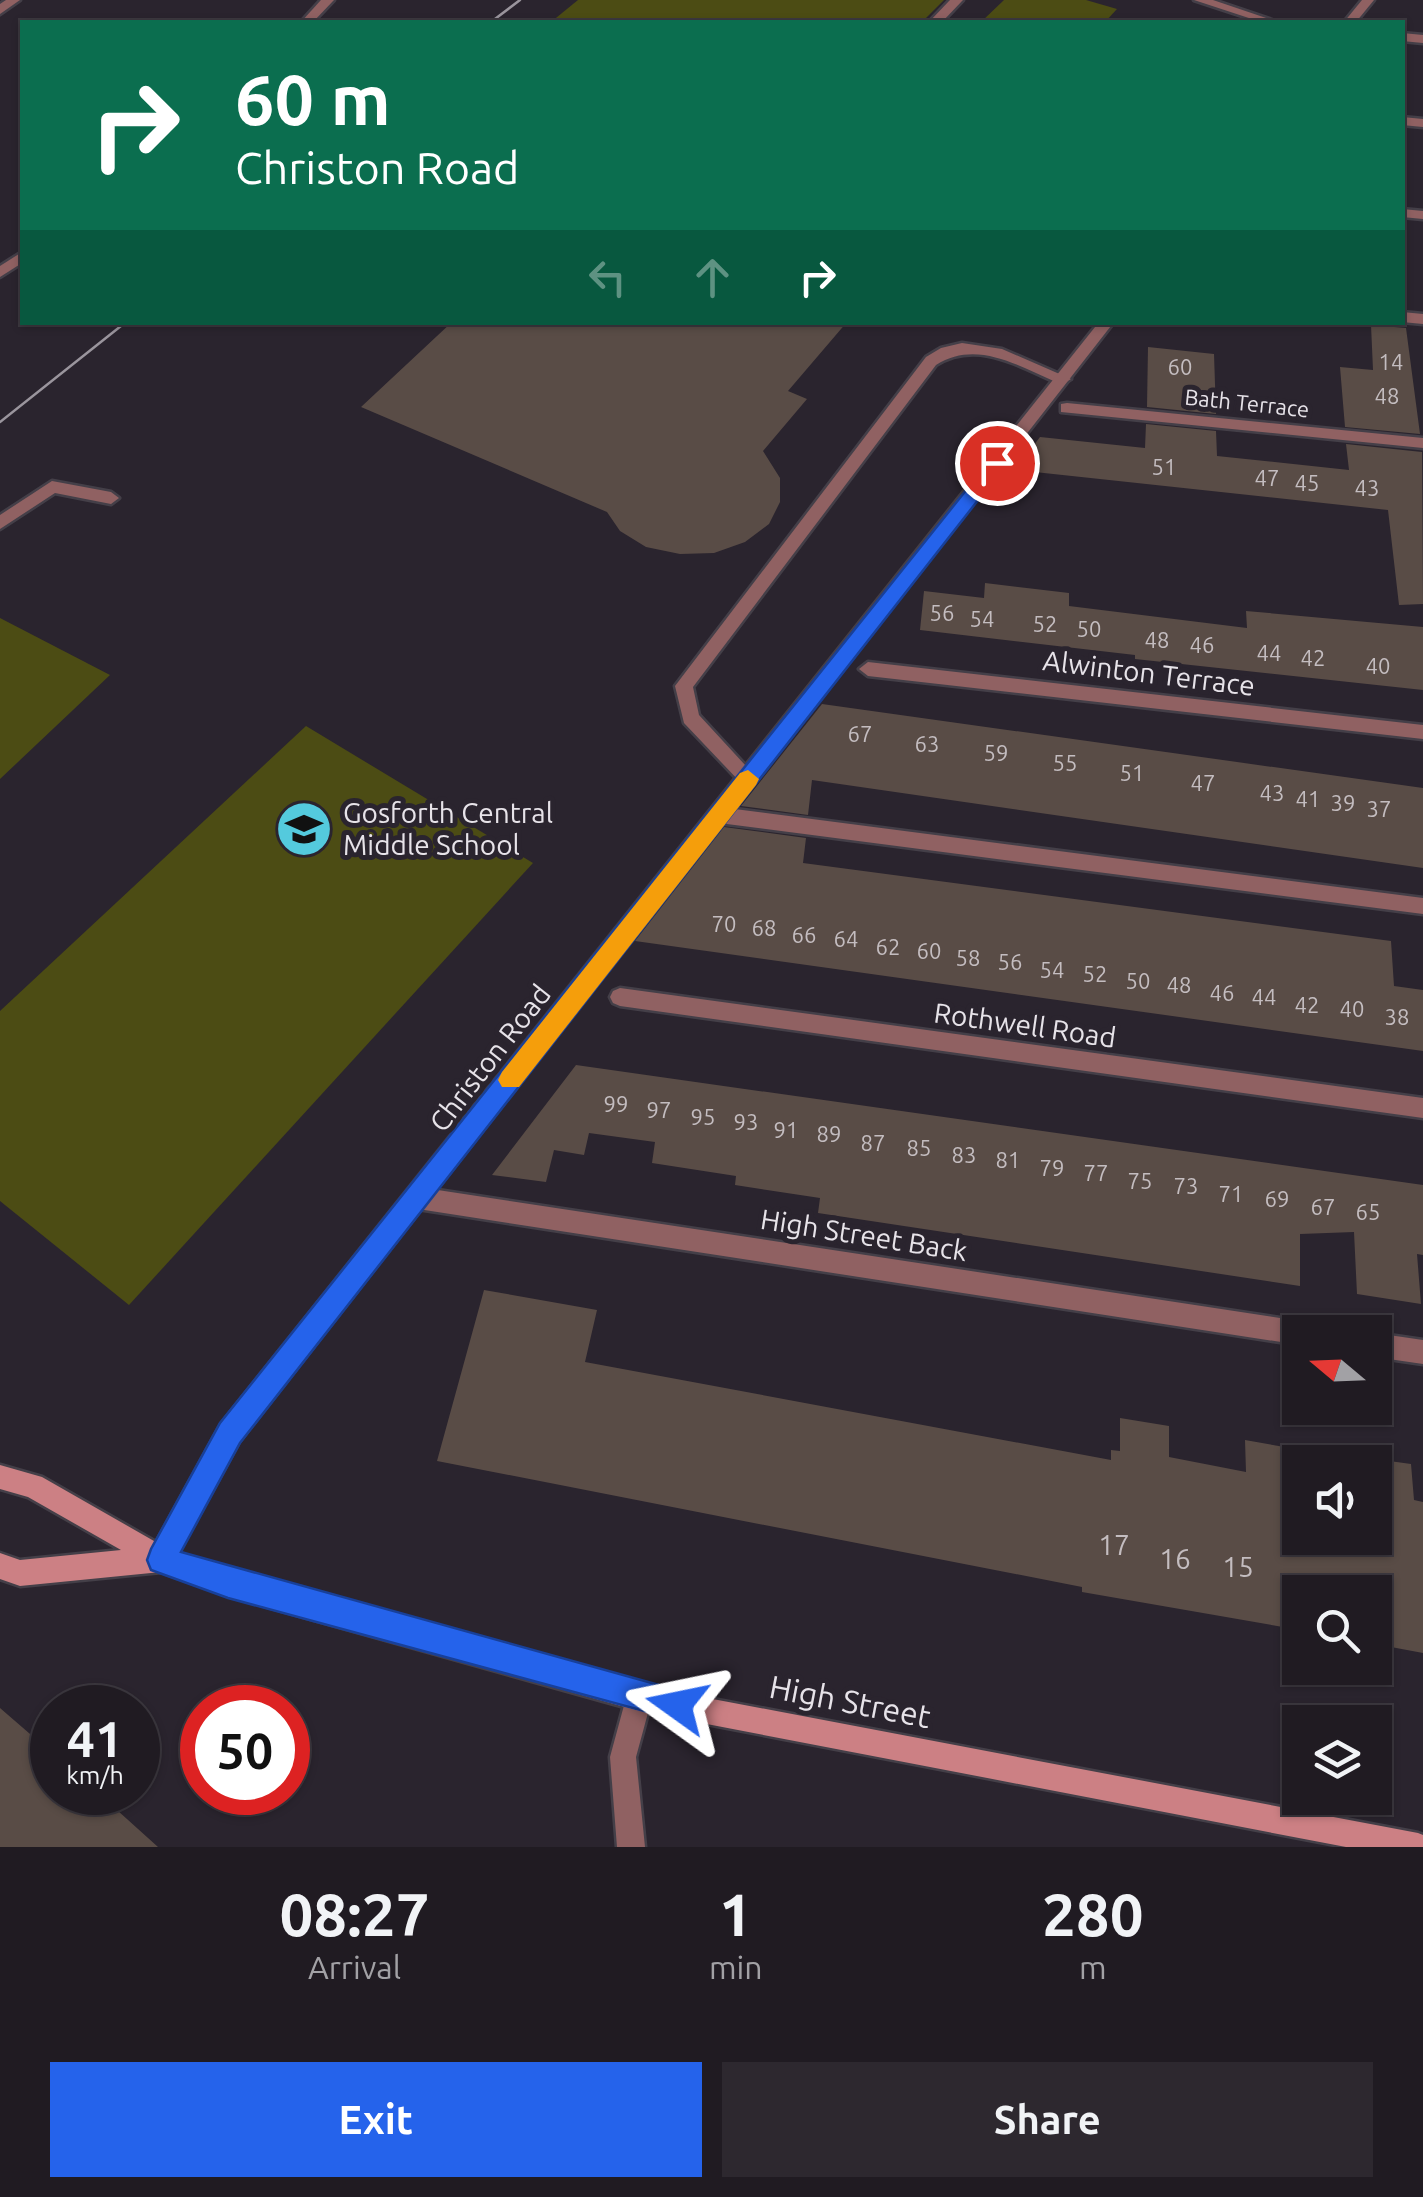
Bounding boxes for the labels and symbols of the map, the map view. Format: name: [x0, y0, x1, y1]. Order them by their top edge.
house number: 14: [1379, 349, 1403, 374]
house number: 60: [1168, 354, 1192, 379]
house number: 48: [1375, 383, 1399, 408]
street label: Bath Terrace: [1184, 384, 1311, 421]
pin: [955, 421, 1040, 506]
house number: 51: [1152, 454, 1176, 479]
house number: 47: [1255, 465, 1279, 490]
house number: 45: [1295, 470, 1319, 495]
house number: 43: [1355, 475, 1379, 500]
house number: 56: [930, 600, 954, 625]
house number: 54: [970, 606, 994, 631]
house number: 52: [1033, 611, 1057, 636]
house number: 50: [1077, 616, 1101, 641]
house number: 48: [1145, 627, 1169, 652]
house number: 46: [1190, 632, 1214, 657]
house number: 44: [1257, 640, 1281, 665]
street label: Alwinton Terrace: [1041, 644, 1257, 701]
house number: 42: [1301, 645, 1325, 670]
house number: 40: [1366, 653, 1390, 678]
house number: 67: [848, 721, 872, 746]
house number: 63: [915, 731, 939, 756]
house number: 59: [984, 740, 1008, 765]
house number: 55: [1053, 750, 1077, 775]
house number: 51: [1120, 760, 1144, 785]
house number: 47: [1191, 770, 1215, 795]
house number: 43: [1260, 780, 1284, 805]
house number: 41: [1296, 786, 1320, 811]
house number: 39: [1331, 790, 1355, 815]
house number: 37: [1367, 796, 1391, 821]
place label: Gosforth Central Middle School: [343, 797, 553, 860]
school or university icon: Gosforth Central Middle School: [274, 799, 334, 859]
house number: 70: [712, 911, 736, 936]
house number: 68: [752, 915, 776, 940]
house number: 66: [792, 922, 816, 947]
house number: 64: [834, 926, 858, 951]
house number: 62: [876, 934, 900, 959]
house number: 60: [917, 938, 941, 963]
house number: 58: [956, 945, 980, 970]
house number: 56: [998, 949, 1022, 974]
house number: 54: [1040, 957, 1064, 982]
house number: 52: [1083, 961, 1107, 986]
house number: 50: [1126, 968, 1150, 993]
house number: 48: [1167, 972, 1191, 997]
street label: Christon Road: [423, 978, 556, 1137]
house number: 46: [1210, 980, 1234, 1005]
house number: 44: [1252, 984, 1276, 1009]
house number: 42: [1295, 992, 1319, 1017]
street label: Rothwell Road: [932, 996, 1118, 1053]
house number: 40: [1340, 996, 1364, 1021]
house number: 38: [1385, 1004, 1409, 1029]
house number: 99: [604, 1091, 628, 1116]
house number: 97: [647, 1097, 671, 1122]
house number: 95: [691, 1104, 715, 1129]
house number: 93: [734, 1109, 758, 1134]
house number: 91: [774, 1117, 798, 1142]
house number: 89: [817, 1121, 841, 1146]
house number: 87: [861, 1130, 885, 1155]
house number: 85: [907, 1135, 931, 1160]
house number: 83: [952, 1142, 976, 1167]
house number: 81: [996, 1147, 1020, 1172]
house number: 79: [1040, 1155, 1064, 1180]
house number: 77: [1084, 1160, 1108, 1185]
house number: 75: [1128, 1168, 1152, 1193]
house number: 73: [1174, 1173, 1198, 1198]
house number: 71: [1219, 1181, 1243, 1206]
house number: 69: [1265, 1186, 1289, 1211]
house number: 67: [1311, 1194, 1335, 1219]
house number: 65: [1356, 1199, 1380, 1224]
street label: High Street Back: [759, 1203, 970, 1266]
north arrow: [1282, 1315, 1392, 1425]
house number: 17: [1098, 1529, 1130, 1560]
house number: 16: [1159, 1543, 1191, 1574]
house number: 15: [1222, 1551, 1254, 1582]
position arrow: [625, 1653, 729, 1757]
street label: High Street: [767, 1668, 934, 1734]
speed limit sign: 50: [180, 1685, 310, 1815]

